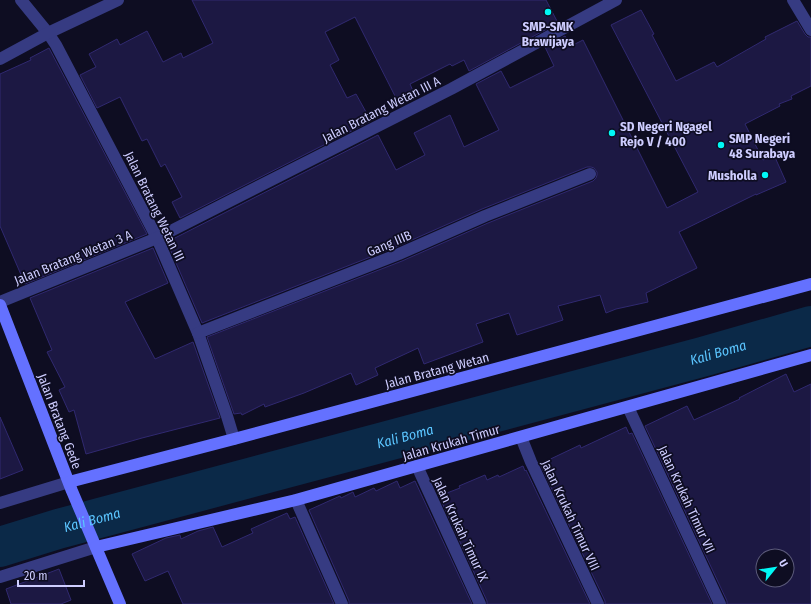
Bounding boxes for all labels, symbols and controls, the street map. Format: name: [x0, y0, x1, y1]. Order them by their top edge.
marker: SMP-SMK Brawijaya: [543, 7, 553, 17]
place label: SMP-SMK Brawijaya: [522, 19, 575, 49]
street label: Jalan Bratang Wetan III A: [320, 73, 443, 146]
place label: SD Negeri Ngagel Rejo V / 400: [620, 119, 712, 149]
marker: SD Negeri Ngagel Rejo V / 400: [607, 128, 617, 138]
place label: SMP Negeri 48 Surabaya: [729, 131, 796, 161]
marker: SMP Negeri 48 Surabaya: [716, 140, 726, 150]
street label: Jalan Bratang Wetan III: [121, 149, 188, 264]
place label: Musholla: [708, 168, 758, 183]
marker: Musholla: [760, 170, 770, 180]
street label: Jalan Bratang Wetan 3 A: [12, 227, 134, 288]
street label: Gang IIIB: [365, 227, 414, 260]
water label: Kali Boma: [688, 337, 748, 369]
street label: Jalan Bratang Wetan: [384, 349, 491, 392]
street label: Jalan Bratang Gede: [34, 371, 85, 471]
water label: Kali Boma: [375, 421, 435, 452]
street label: Jalan Krukah Timur: [401, 421, 502, 464]
street label: Jalan Krukah Timur VII: [655, 443, 718, 555]
street label: Jalan Krukah Timur VIII: [538, 458, 603, 573]
street label: Jalan Krukah Timur IX: [430, 475, 492, 584]
water label: Kali Boma: [62, 505, 122, 536]
north arrow: [755, 548, 795, 588]
text: U: [776, 557, 790, 569]
scale bar: [18, 562, 84, 588]
text: 20 m: [24, 569, 48, 583]

